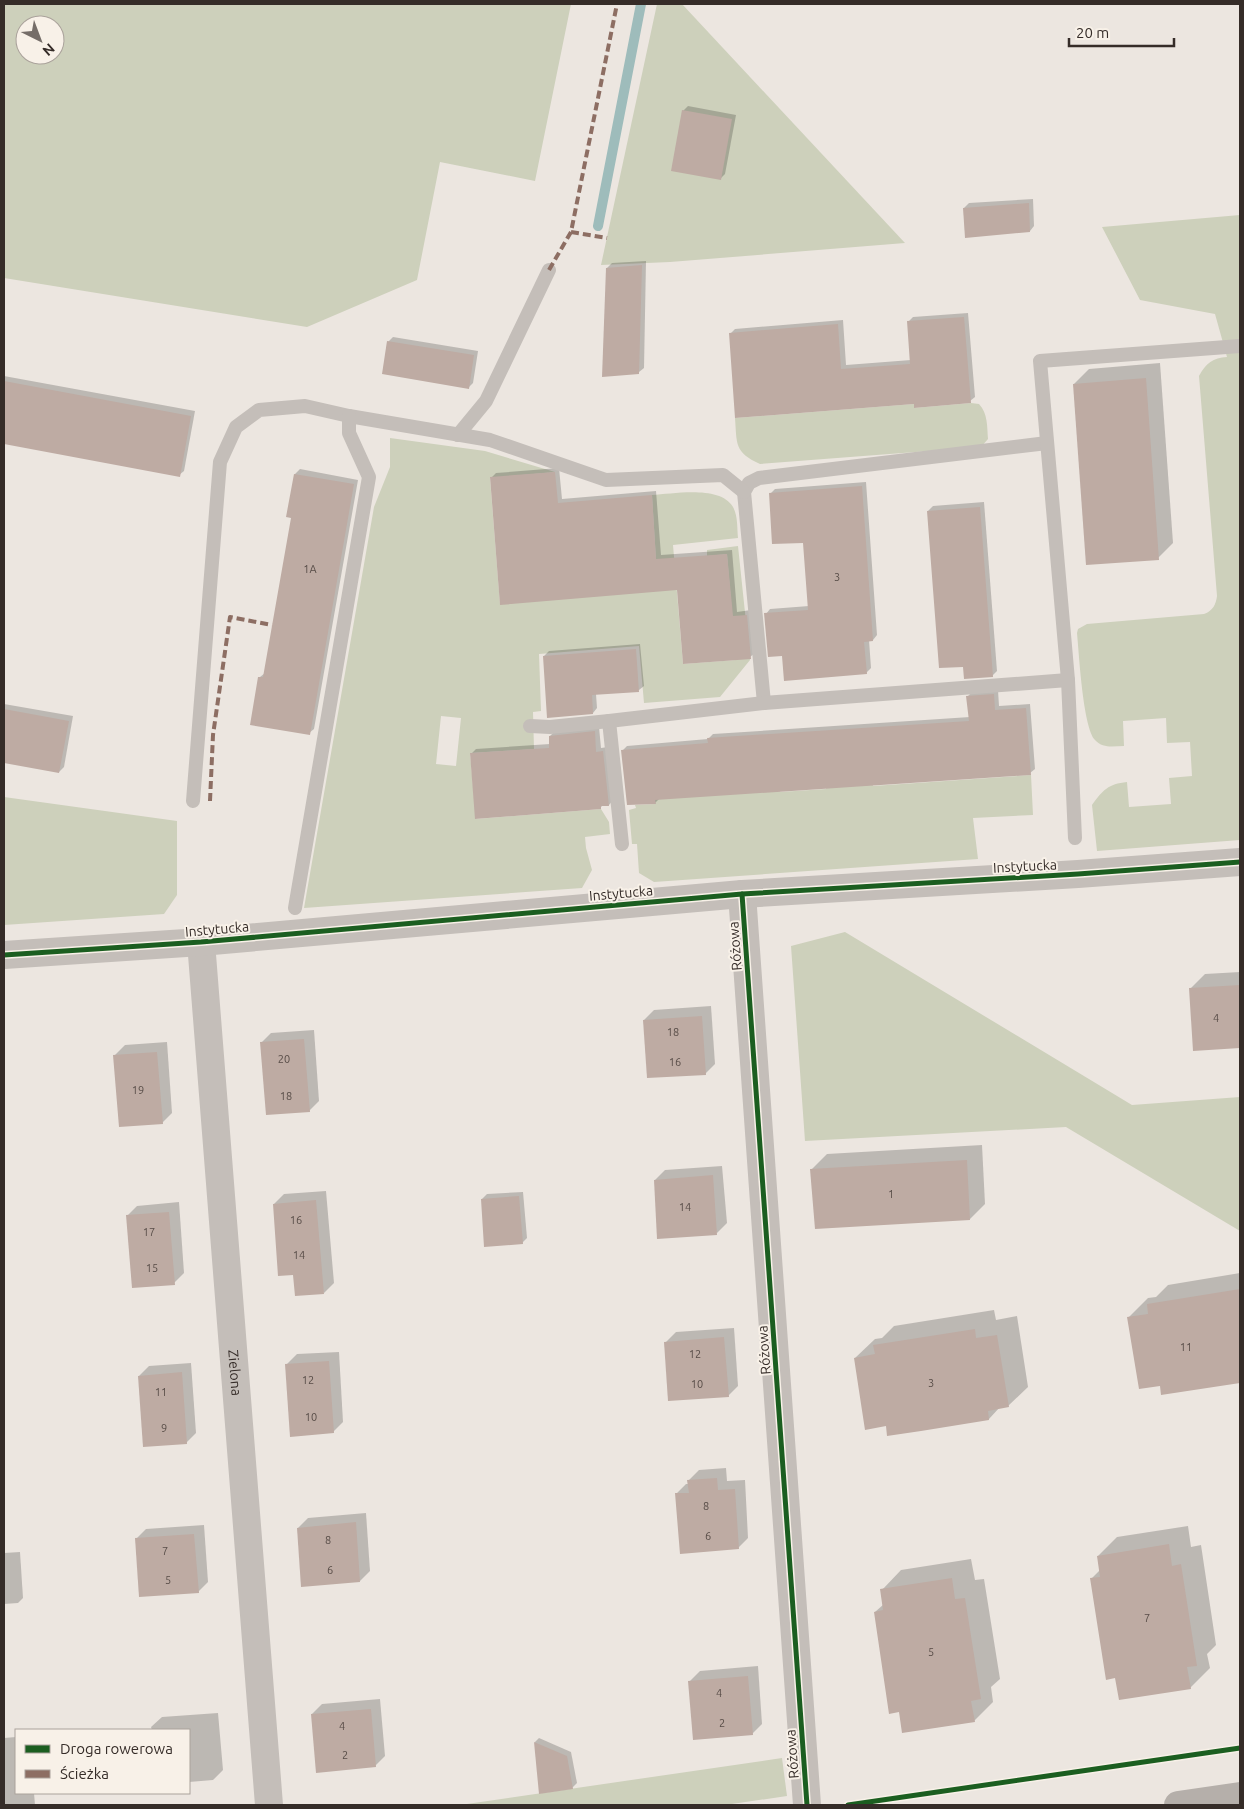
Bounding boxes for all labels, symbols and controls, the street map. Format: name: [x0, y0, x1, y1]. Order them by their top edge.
north arrow: [15, 15, 65, 65]
scale bar: [1069, 15, 1174, 47]
text: 20 m: [1076, 24, 1109, 41]
text: N: [39, 40, 58, 59]
house number: 1A: [303, 563, 318, 575]
house number: 3: [834, 571, 840, 583]
street label: Instytucka: [993, 856, 1057, 876]
street label: Instytucka: [588, 882, 654, 904]
street label: Instytucka: [184, 918, 250, 940]
street label: Różowa: [725, 921, 745, 971]
house number: 4: [1213, 1012, 1219, 1024]
house number: 18: [667, 1026, 679, 1038]
house number: 20: [278, 1053, 290, 1065]
house number: 16: [669, 1056, 681, 1068]
house number: 19: [132, 1084, 144, 1096]
house number: 18: [280, 1090, 292, 1102]
house number: 1: [888, 1188, 894, 1200]
house number: 14: [679, 1201, 691, 1213]
house number: 16: [290, 1214, 302, 1226]
house number: 17: [143, 1226, 155, 1238]
house number: 14: [293, 1249, 305, 1261]
house number: 15: [146, 1262, 158, 1274]
street label: Różowa: [754, 1325, 774, 1375]
house number: 11: [1180, 1341, 1192, 1353]
house number: 12: [689, 1348, 701, 1360]
street label: Zielona: [225, 1349, 245, 1396]
house number: 12: [302, 1374, 314, 1386]
house number: 3: [928, 1377, 934, 1389]
house number: 10: [691, 1378, 703, 1390]
house number: 11: [155, 1386, 167, 1398]
house number: 10: [305, 1411, 317, 1423]
house number: 9: [161, 1422, 167, 1434]
house number: 8: [703, 1500, 709, 1512]
house number: 6: [705, 1530, 711, 1542]
house number: 8: [325, 1534, 331, 1546]
house number: 7: [162, 1545, 168, 1557]
house number: 6: [327, 1564, 333, 1576]
house number: 5: [165, 1574, 171, 1586]
house number: 7: [1144, 1612, 1150, 1624]
house number: 5: [928, 1646, 934, 1658]
house number: 4: [716, 1687, 722, 1699]
house number: 2: [719, 1717, 725, 1729]
house number: 4: [339, 1720, 345, 1732]
legend: [15, 1729, 190, 1794]
street label: Różowa: [782, 1729, 802, 1779]
text: Droga rowerowa: [60, 1740, 173, 1757]
house number: 2: [342, 1749, 348, 1761]
text: Ścieżka: [60, 1765, 109, 1782]

